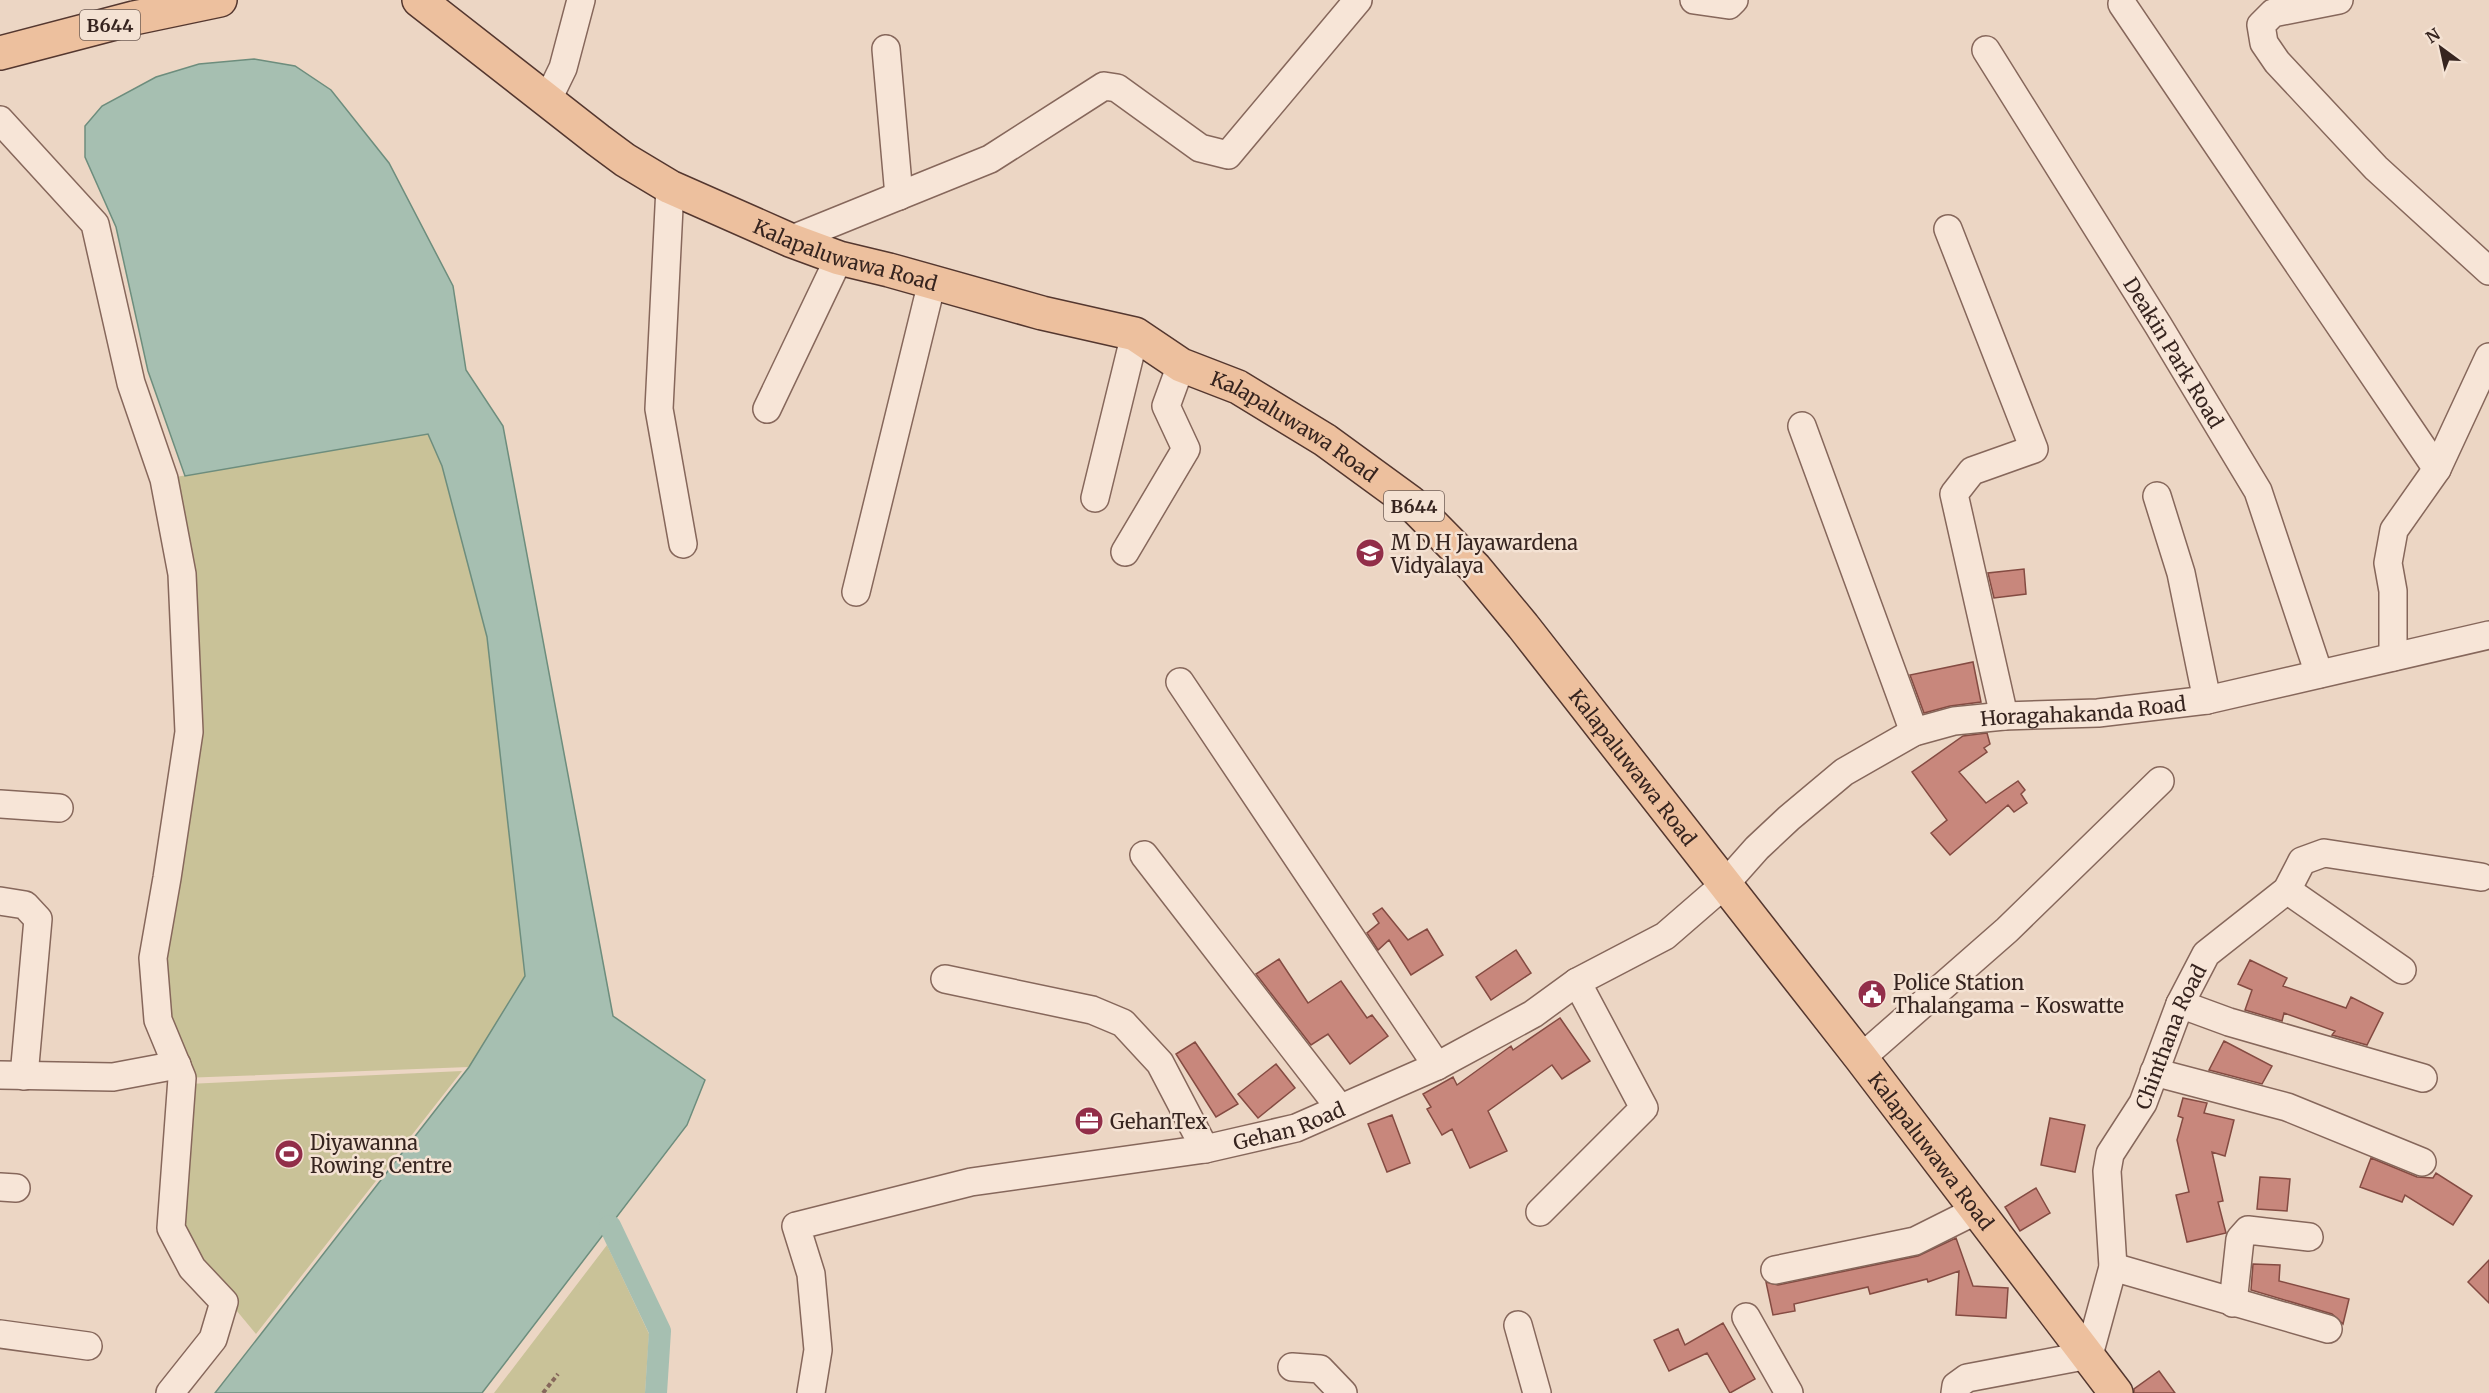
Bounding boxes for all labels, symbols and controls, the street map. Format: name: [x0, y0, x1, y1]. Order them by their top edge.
road number: B644: [80, 10, 140, 40]
north arrow: [2411, 18, 2471, 78]
text: N: [2422, 23, 2444, 47]
street label: Kalapaluwawa Road: [750, 213, 940, 296]
street label: Deakin Park Road: [2119, 272, 2229, 432]
street label: Kalapaluwawa Road: [1207, 365, 1383, 487]
road number: B644: [1384, 491, 1444, 521]
place label: M D H Jayawardena Vidyalaya: [1390, 530, 1578, 578]
school or university icon: M D H Jayawardena Vidyalaya: [1354, 537, 1386, 569]
street label: Kalapaluwawa Road: [1564, 684, 1702, 850]
street label: Horagahakanda Road: [1979, 690, 2187, 731]
street label: Chinthana Road: [2129, 960, 2211, 1113]
place label: Police Station Thalangama - Koswatte: [1893, 970, 2124, 1018]
public building icon: Police Station Thalangama - Koswatte: [1856, 978, 1888, 1010]
street label: Kalapaluwawa Road: [1863, 1067, 2000, 1235]
street label: Gehan Road: [1231, 1096, 1348, 1155]
office icon: GehanTex: [1073, 1105, 1105, 1137]
place label: GehanTex: [1110, 1109, 1207, 1134]
place label: Diyawanna Rowing Centre: [310, 1130, 452, 1178]
sports icon: Diyawanna Rowing Centre: [273, 1138, 305, 1170]

